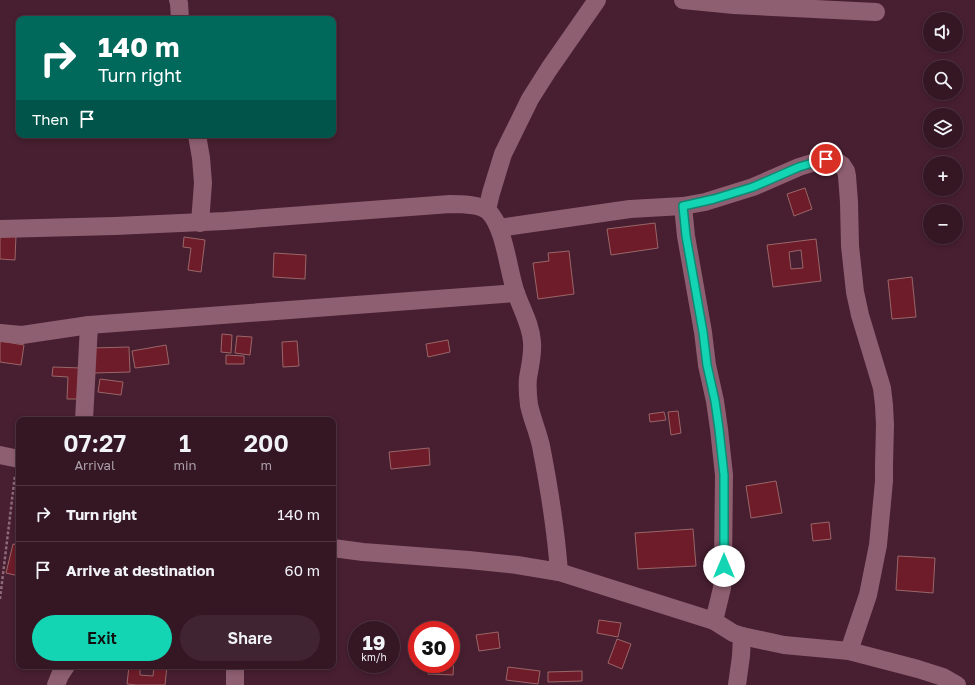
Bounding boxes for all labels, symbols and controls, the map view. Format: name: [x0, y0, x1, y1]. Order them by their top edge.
map controls: [923, 12, 963, 244]
button: sound: [923, 12, 963, 52]
text: 140 m: [98, 30, 180, 63]
icon: right: [32, 32, 84, 84]
button: search: [923, 60, 963, 100]
text: Turn right: [98, 64, 182, 86]
icon: arrive: [76, 108, 98, 130]
button: layers: [923, 108, 963, 148]
text: Then: [32, 110, 68, 128]
pin: [809, 142, 843, 176]
icon: arrive: [815, 148, 837, 170]
button: +: [923, 156, 963, 196]
button: −: [923, 204, 963, 244]
text: 07:27: [63, 428, 126, 457]
text: 1: [179, 428, 191, 457]
text: 200: [244, 428, 289, 457]
text: Arrival: [74, 457, 115, 473]
text: min: [174, 457, 197, 473]
text: m: [260, 457, 272, 473]
icon: right: [32, 503, 54, 525]
text: Turn right: [66, 505, 137, 523]
text: 140 m: [277, 505, 320, 523]
position arrow: [703, 545, 745, 587]
icon: arrive: [32, 559, 54, 581]
text: Arrive at destination: [66, 561, 215, 579]
text: 60 m: [285, 561, 320, 579]
button: Exit: [32, 615, 172, 661]
button: Share: [180, 615, 320, 661]
speed limit sign: 30: [408, 621, 460, 673]
text: 19: [362, 630, 385, 654]
text: km/h: [361, 651, 387, 663]

